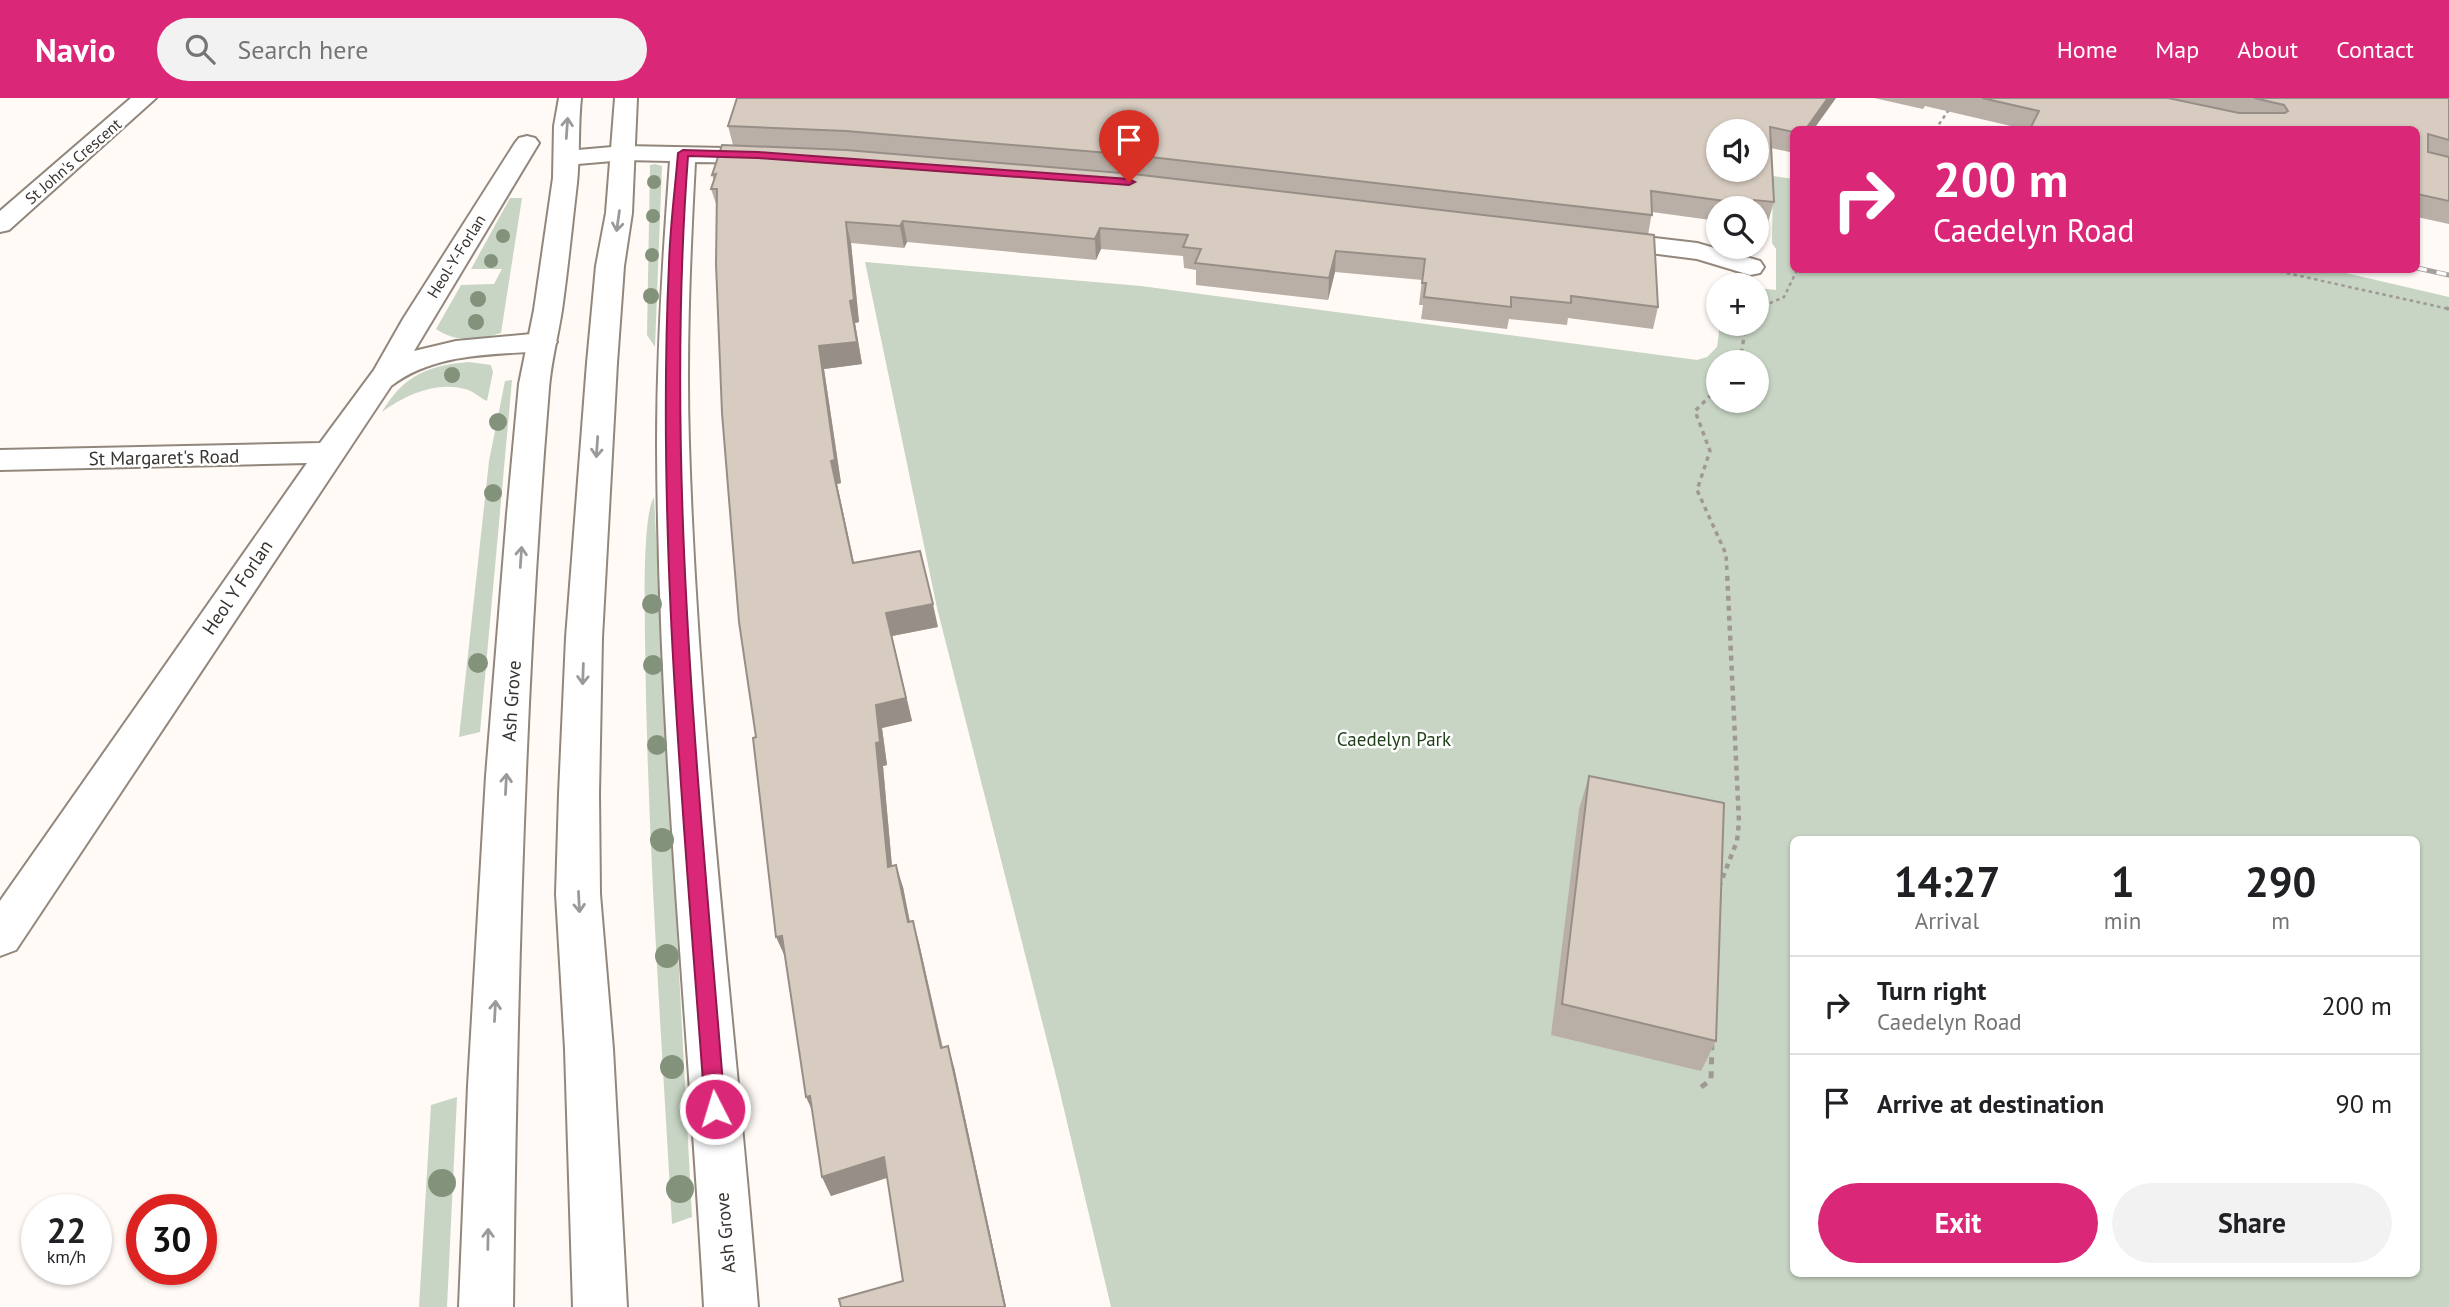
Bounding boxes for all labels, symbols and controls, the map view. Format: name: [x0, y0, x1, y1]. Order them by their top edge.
search box: [157, 18, 647, 81]
text: Navio: [35, 28, 115, 71]
icon: search: [181, 30, 219, 68]
text: Search here: [237, 33, 369, 66]
text: Home: [2057, 34, 2117, 65]
text: Map: [2155, 34, 2199, 65]
text: About: [2237, 34, 2298, 65]
text: Contact: [2336, 34, 2414, 65]
pin: [1099, 110, 1159, 182]
street label: St John's Crescent: [21, 113, 126, 208]
one-way arrow: [561, 117, 574, 140]
map controls: [1706, 119, 1769, 413]
button: sound: [1706, 119, 1769, 182]
icon: arrive: [1110, 121, 1148, 159]
text: 200 m: [1933, 147, 2068, 211]
icon: right: [1818, 154, 1909, 245]
button: search: [1706, 196, 1769, 259]
one-way arrow: [611, 209, 624, 232]
text: Caedelyn Road: [1933, 209, 2134, 251]
street label: Heol-Y-Forlan: [422, 210, 490, 302]
button: +: [1706, 273, 1769, 336]
button: −: [1706, 350, 1769, 413]
one-way arrow: [590, 435, 603, 458]
street label: St Margaret's Road: [88, 444, 240, 470]
street label: Heol Y Forlan: [196, 535, 278, 639]
one-way arrow: [515, 546, 528, 569]
street label: Ash Grove: [496, 660, 526, 742]
one-way arrow: [576, 662, 590, 685]
park label: Caedelyn Park: [1337, 727, 1451, 751]
one-way arrow: [500, 773, 513, 796]
text: 14:27: [1894, 854, 2000, 909]
text: 1: [2111, 854, 2134, 909]
text: 290: [2245, 854, 2316, 909]
one-way arrow: [572, 890, 585, 913]
text: Arrival: [1915, 906, 1979, 935]
text: min: [2104, 906, 2141, 935]
text: m: [2271, 906, 2290, 935]
text: Turn right: [1877, 974, 1986, 1007]
icon: right: [1818, 986, 1856, 1024]
text: 200 m: [2321, 989, 2392, 1022]
one-way arrow: [489, 1000, 502, 1023]
text: Caedelyn Road: [1877, 1007, 2022, 1036]
position arrow: [678, 1072, 752, 1146]
icon: arrive: [1818, 1084, 1856, 1122]
text: Arrive at destination: [1877, 1087, 2104, 1120]
text: 90 m: [2336, 1087, 2392, 1120]
button: Exit: [1818, 1183, 2098, 1263]
button: Share: [2112, 1183, 2392, 1263]
street label: Ash Grove: [710, 1191, 740, 1275]
speed limit sign: 30: [126, 1194, 217, 1285]
text: 22: [47, 1207, 86, 1253]
one-way arrow: [481, 1228, 495, 1251]
text: km/h: [47, 1245, 86, 1268]

